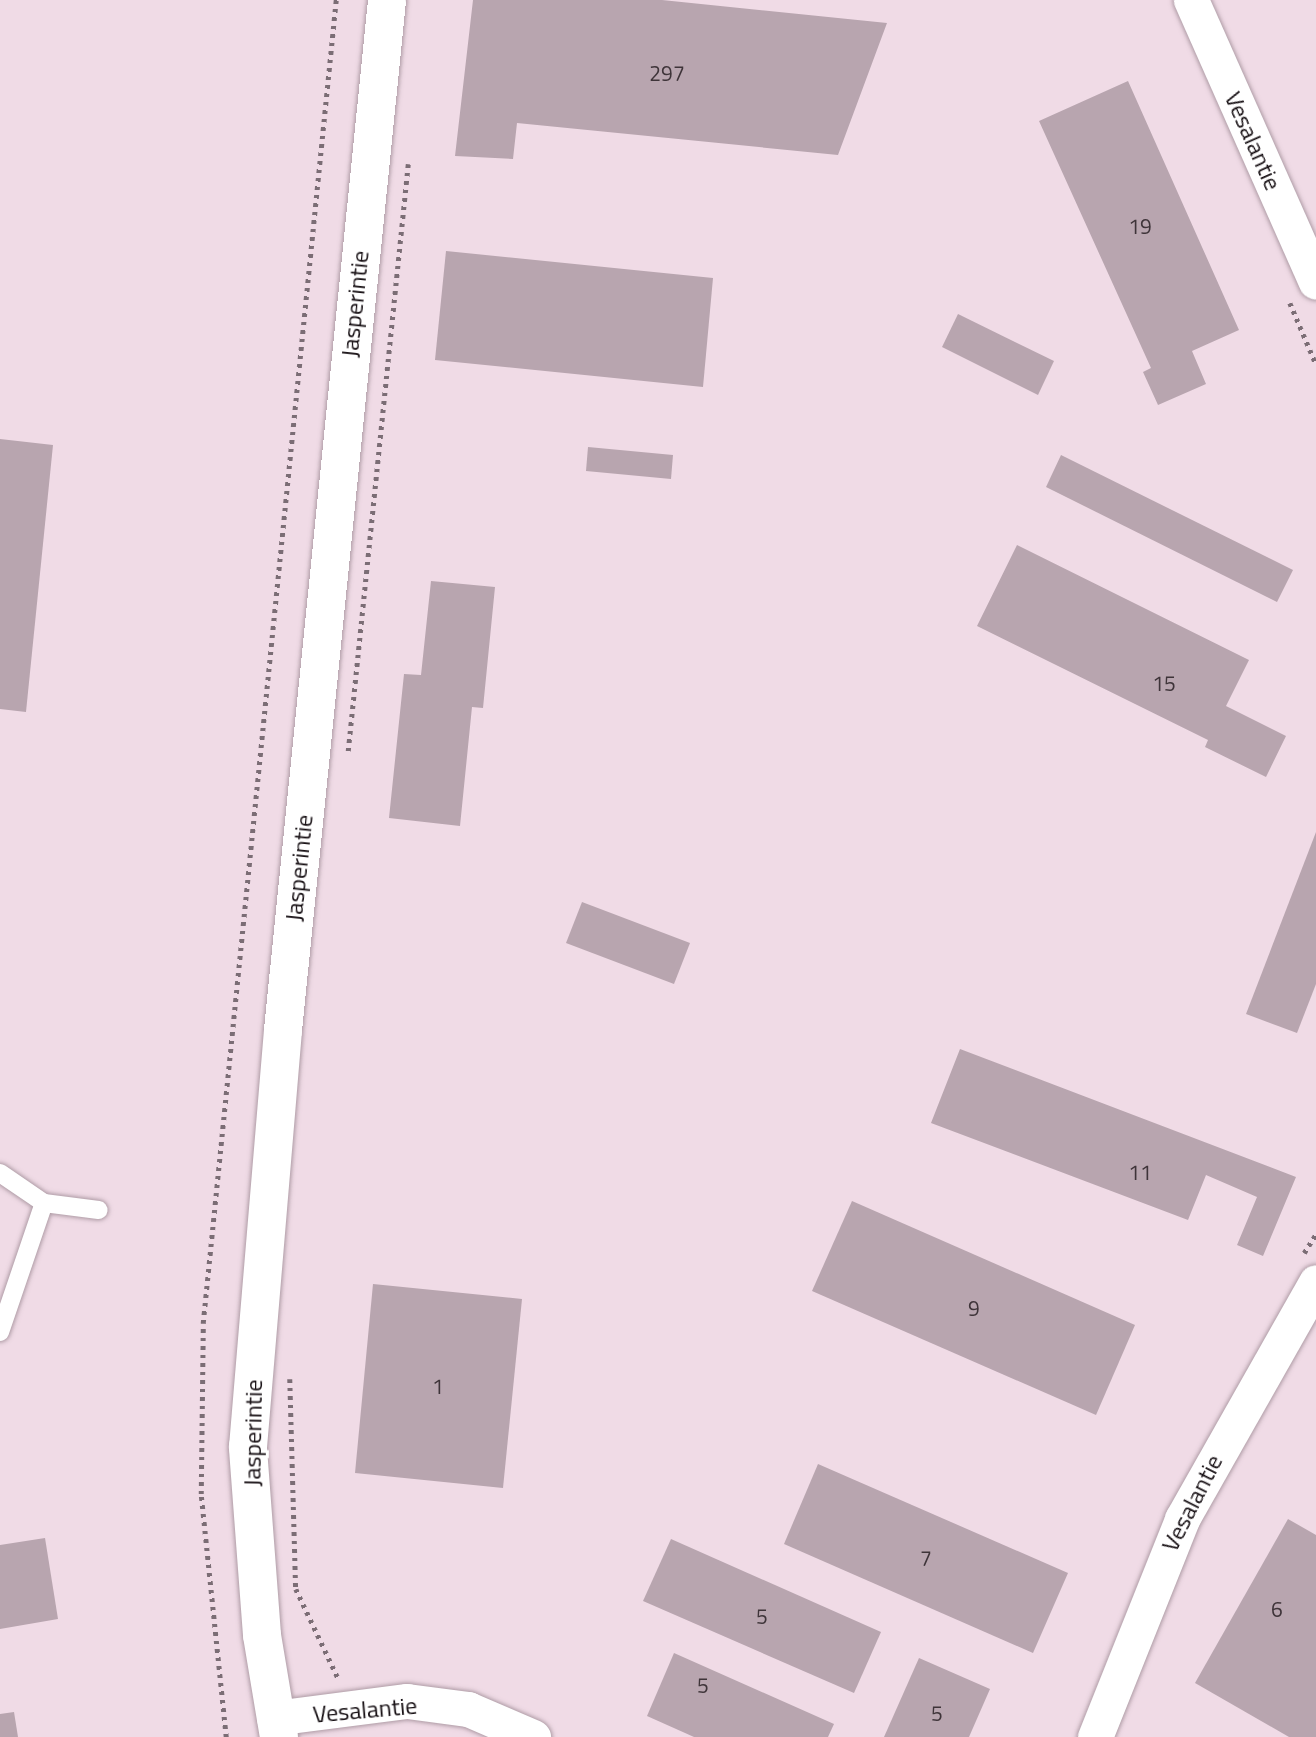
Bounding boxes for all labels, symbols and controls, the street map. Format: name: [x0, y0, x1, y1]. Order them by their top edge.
house number: 297: [649, 60, 685, 86]
street label: Vesalantie: [1219, 87, 1287, 195]
house number: 19: [1128, 213, 1152, 239]
street label: Jasperintie: [335, 249, 375, 359]
house number: 15: [1152, 670, 1176, 696]
street label: Jasperintie: [279, 813, 319, 923]
house number: 11: [1128, 1159, 1152, 1185]
house number: 9: [968, 1295, 980, 1321]
house number: 1: [432, 1373, 444, 1399]
street label: Jasperintie: [238, 1379, 268, 1487]
street label: Vesalantie: [1155, 1450, 1229, 1556]
house number: 7: [920, 1545, 932, 1571]
house number: 6: [1271, 1596, 1283, 1622]
house number: 5: [756, 1603, 768, 1629]
house number: 5: [697, 1672, 709, 1698]
street label: Vesalantie: [312, 1691, 418, 1729]
house number: 5: [931, 1700, 943, 1726]

